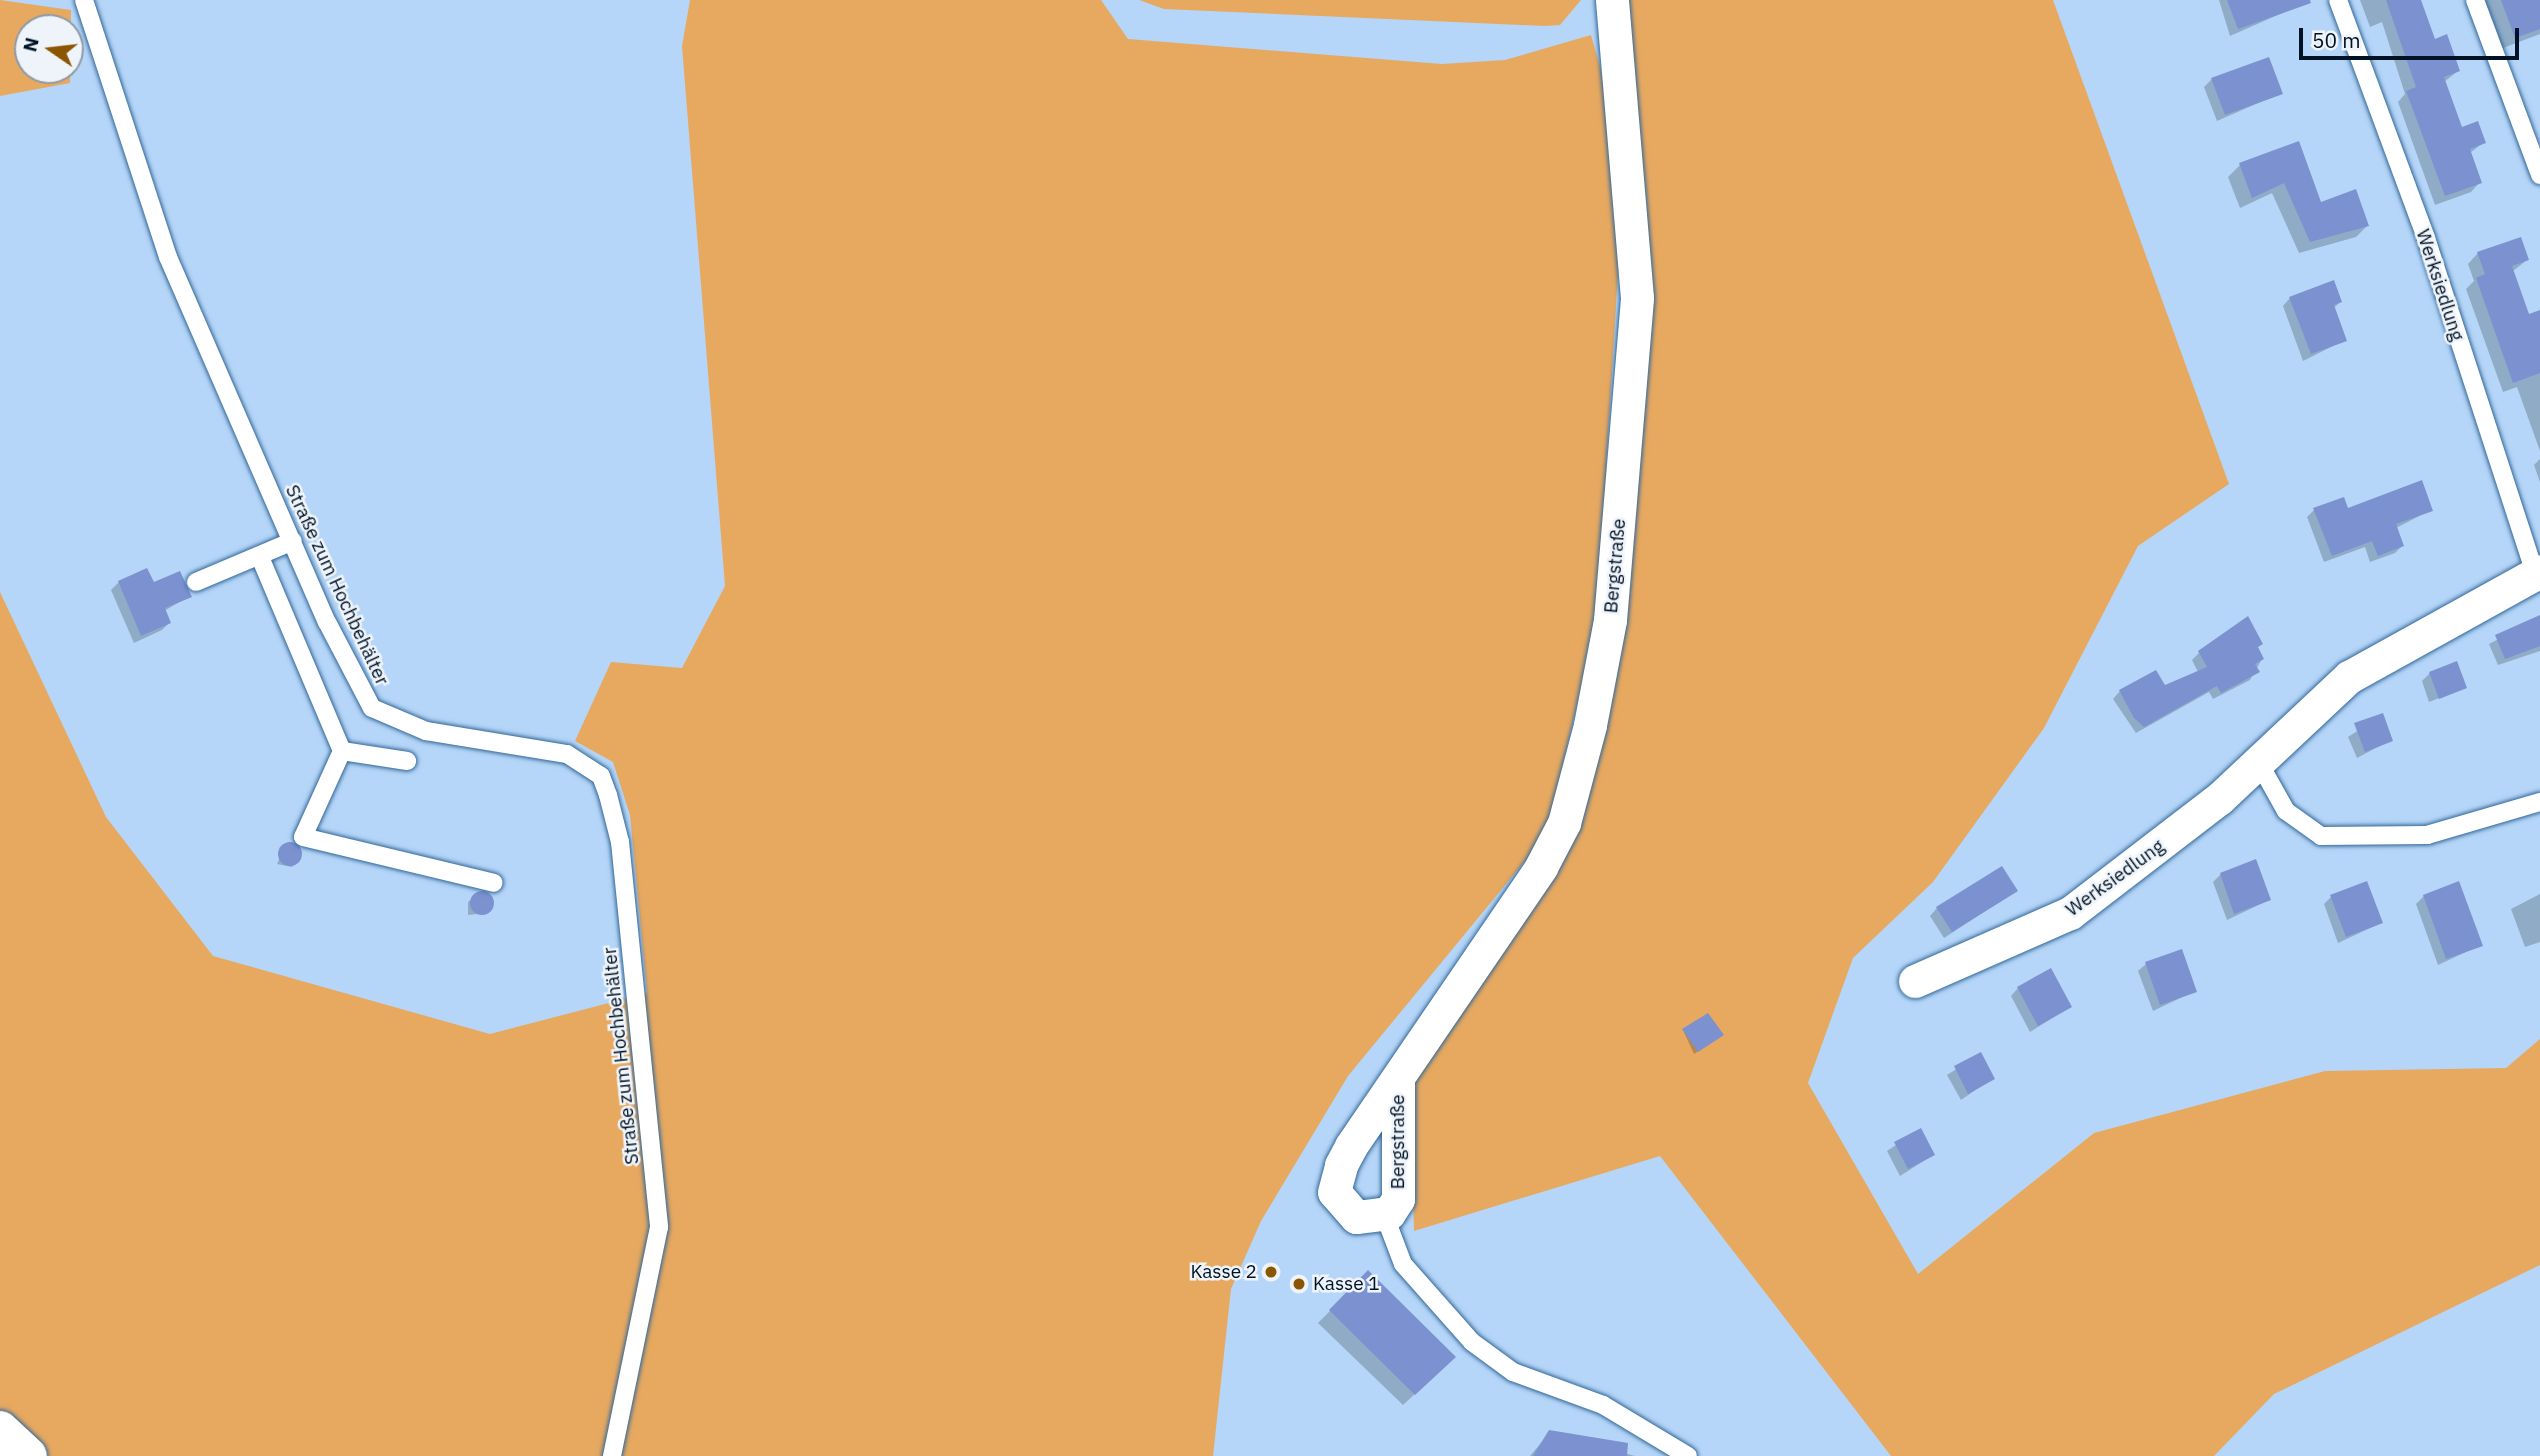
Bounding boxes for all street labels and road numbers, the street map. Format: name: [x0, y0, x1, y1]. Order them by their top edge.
street label: Werksiedlung: [2411, 226, 2469, 344]
street label: Straße zum Hochbehälter: [281, 481, 393, 689]
street label: Bergstraße: [1600, 518, 1630, 614]
street label: Werksiedlung: [2061, 835, 2169, 921]
street label: Straße zum Hochbehälter: [598, 946, 644, 1166]
street label: Bergstraße: [1387, 1095, 1409, 1189]

